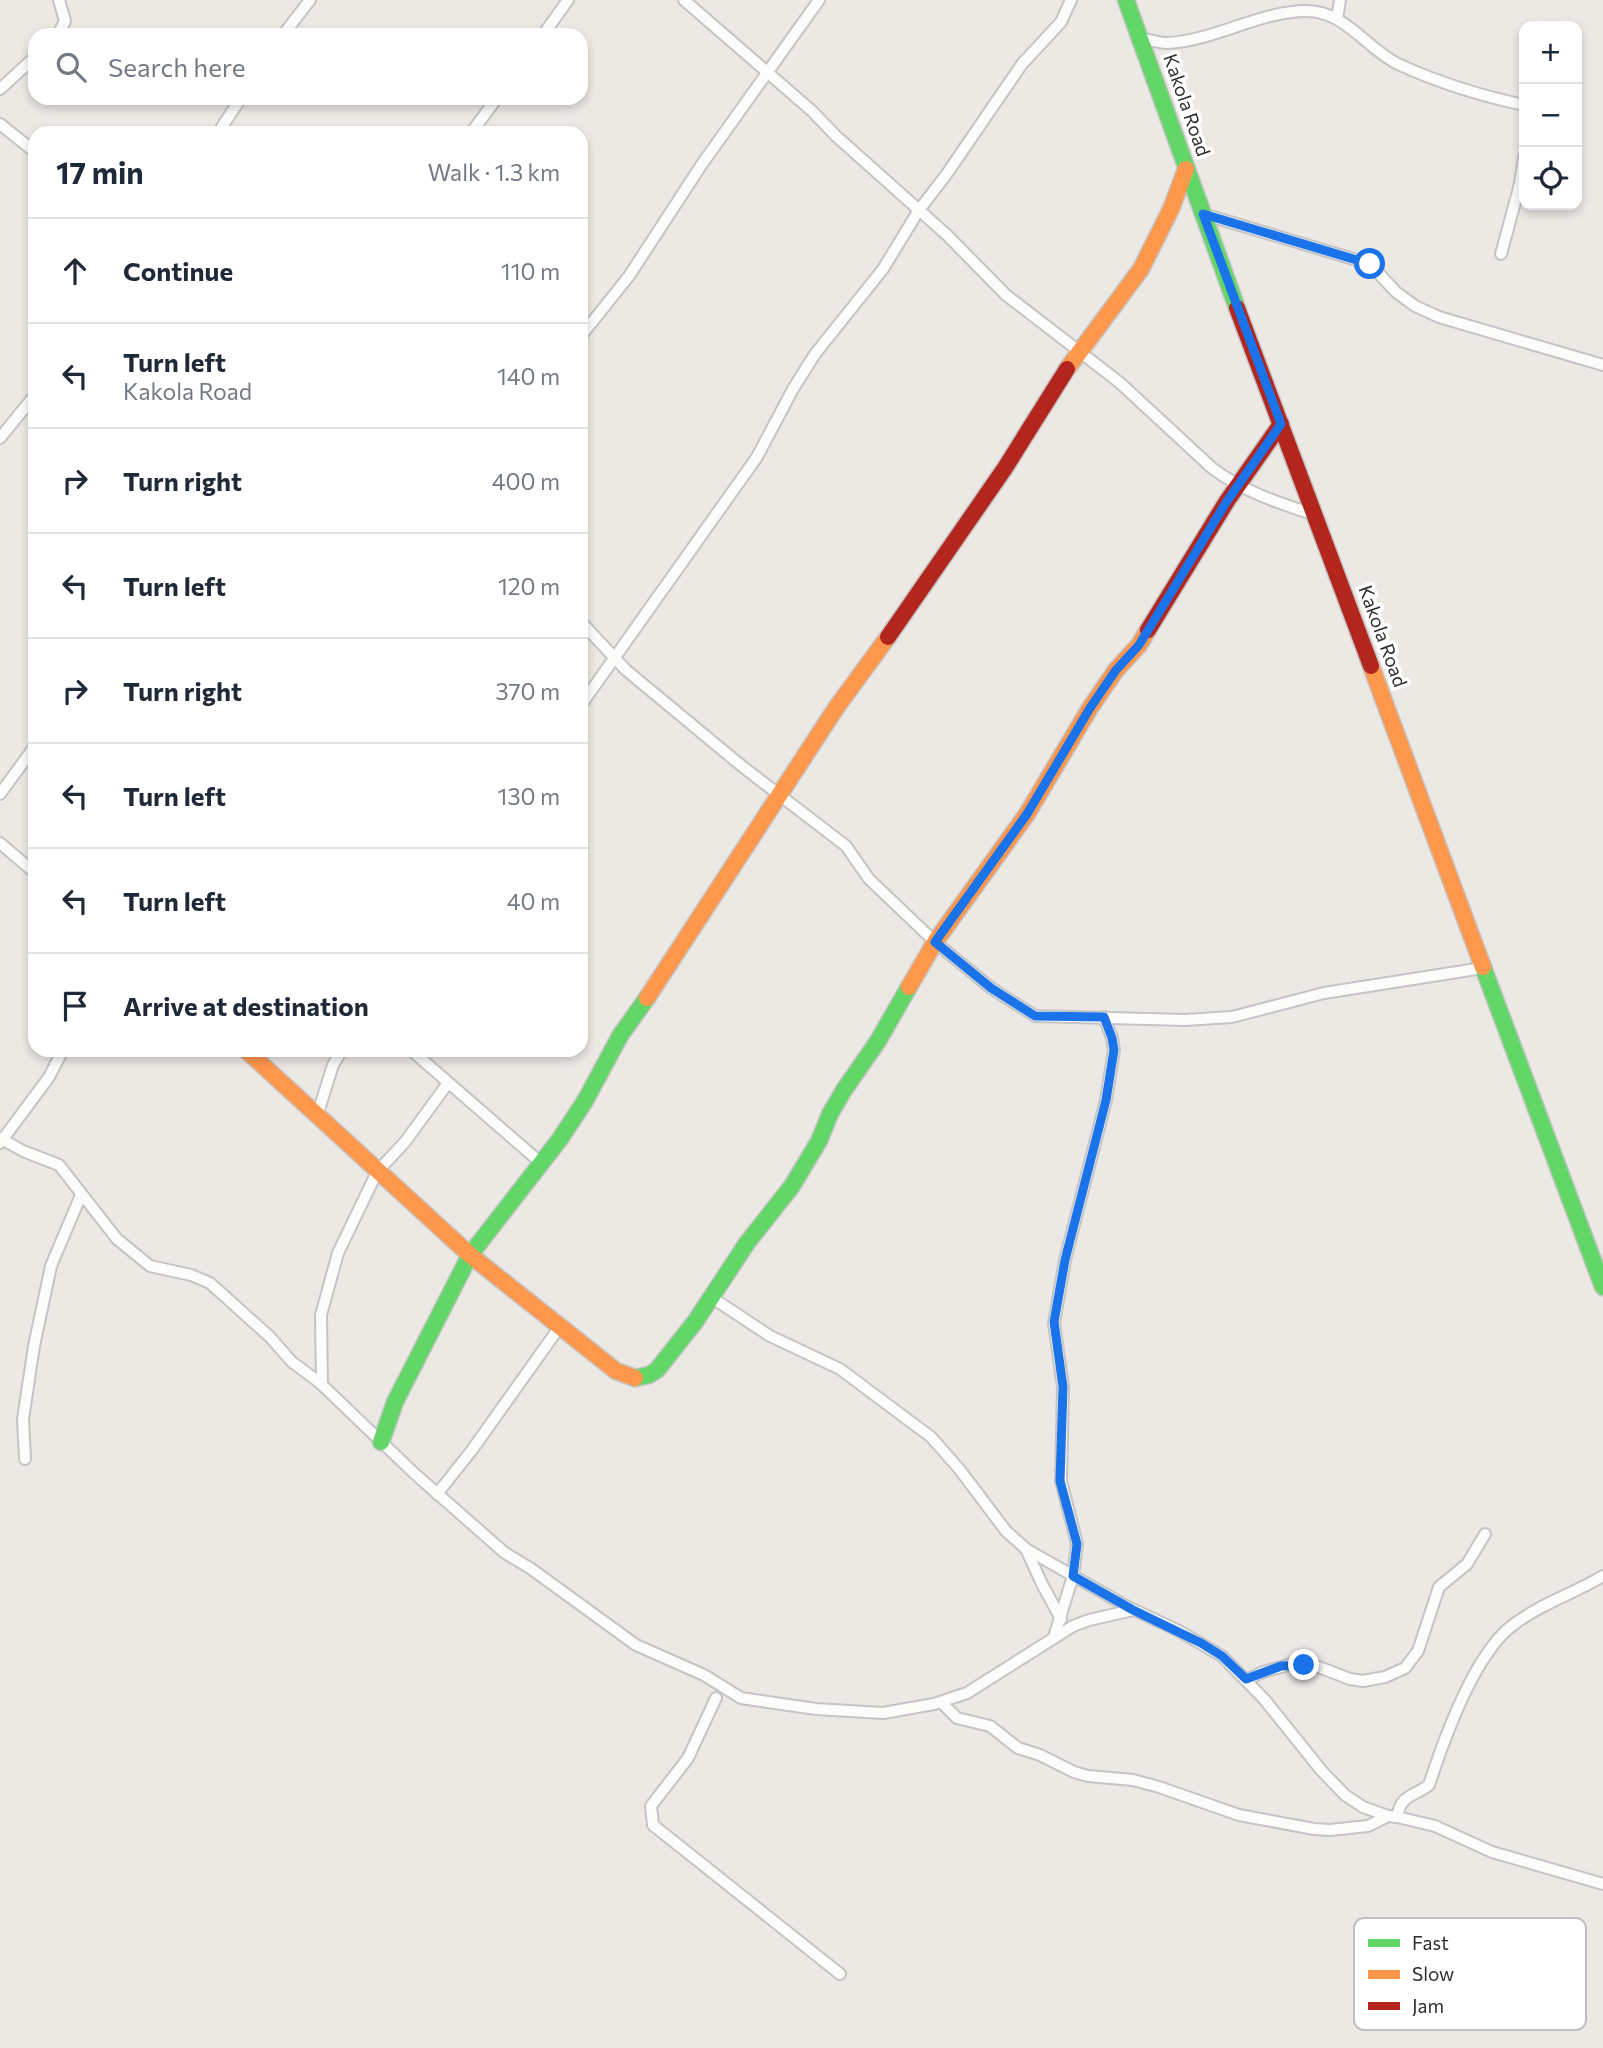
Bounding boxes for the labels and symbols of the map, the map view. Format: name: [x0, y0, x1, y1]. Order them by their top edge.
street label: Kakola Road: [1159, 51, 1216, 159]
route start: [1354, 248, 1385, 279]
street label: Kakola Road: [1354, 582, 1413, 690]
route end: [1288, 1649, 1319, 1680]
legend: [1354, 1918, 1586, 2030]
text: Fast: [1412, 1931, 1449, 1954]
text: Slow: [1412, 1962, 1454, 1985]
text: Jam: [1412, 1994, 1444, 2017]

